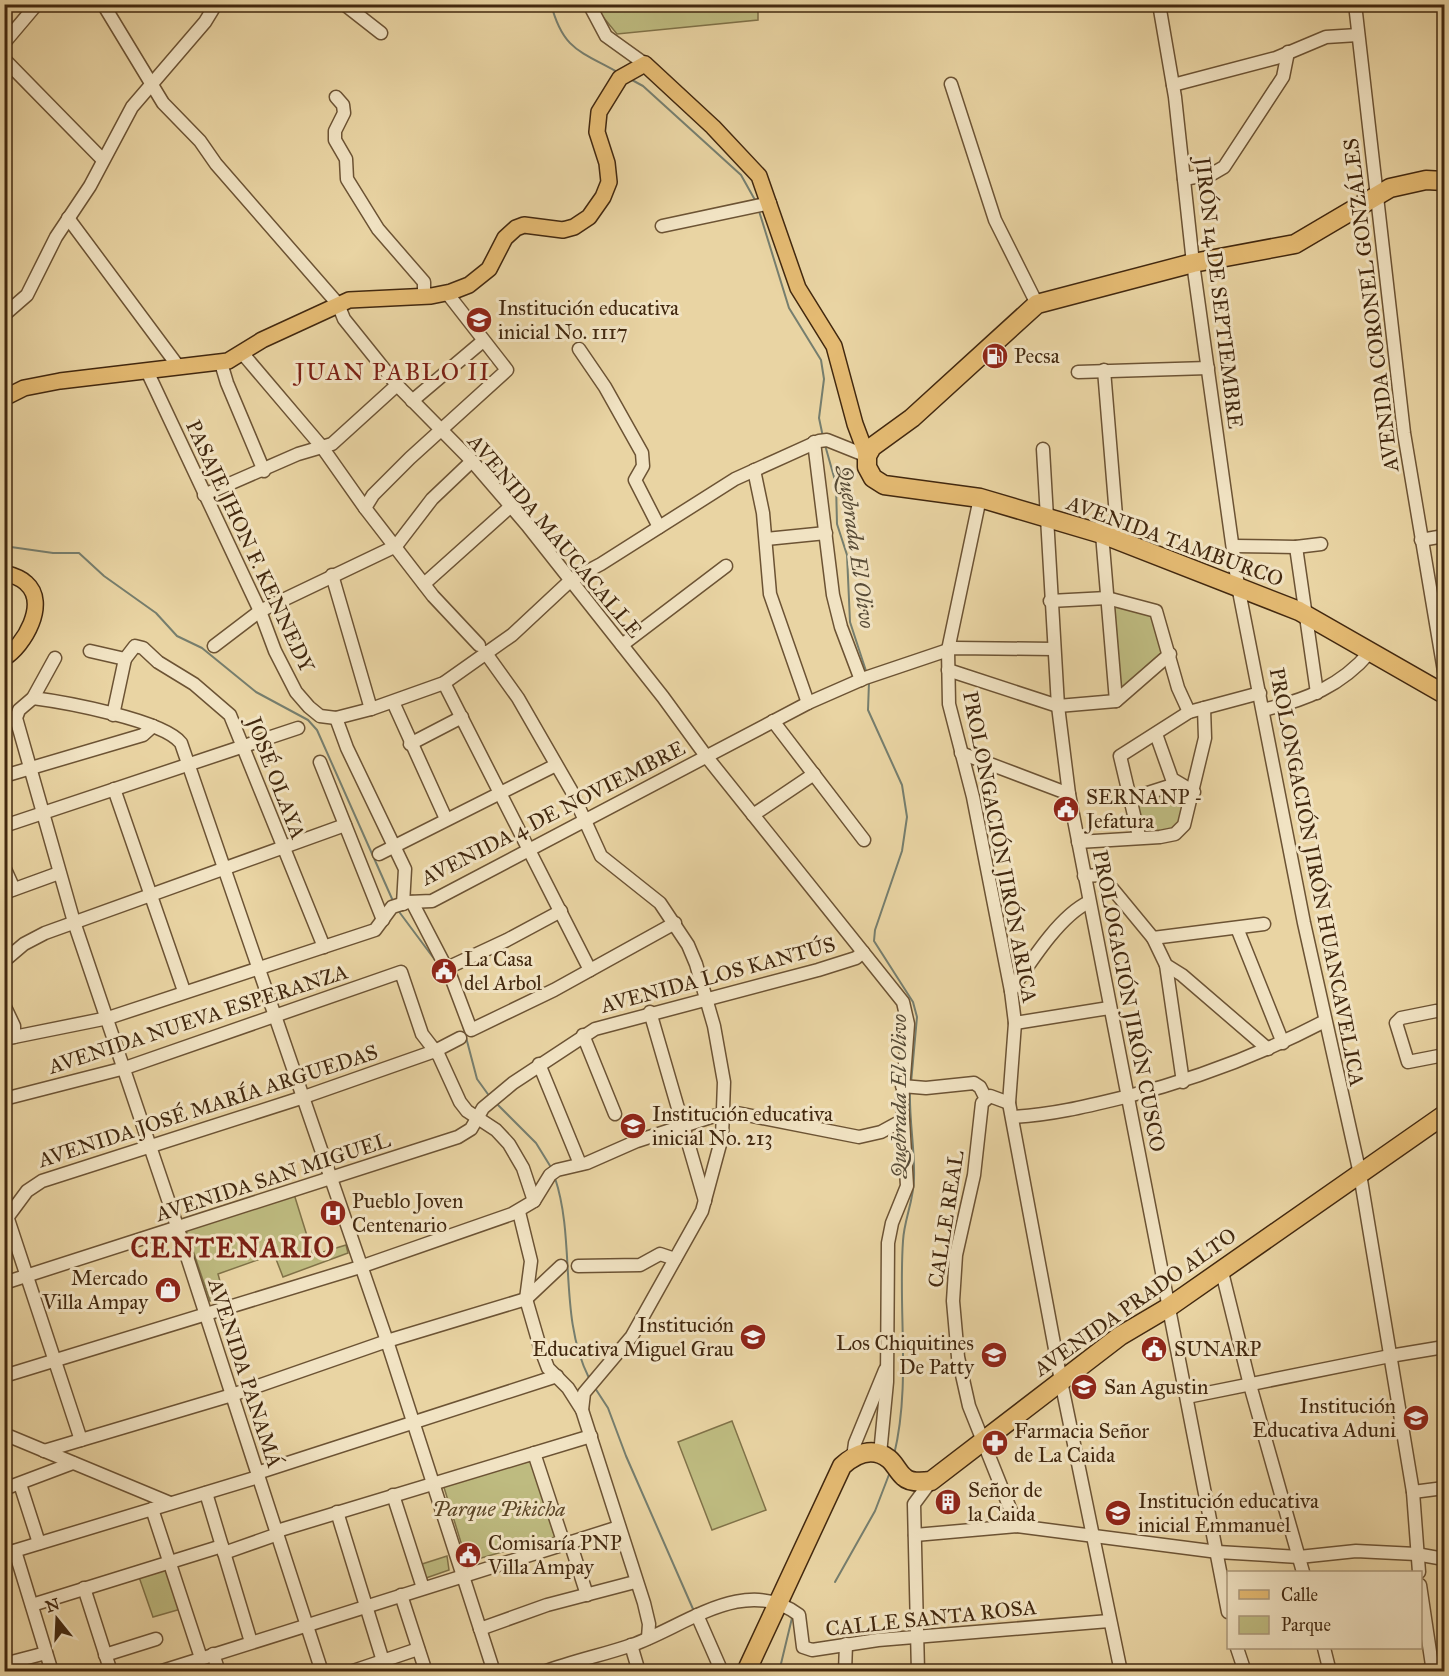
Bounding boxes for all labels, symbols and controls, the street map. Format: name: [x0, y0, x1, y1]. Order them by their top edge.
street label: AVENIDA CORONEL GONZÁLES: [1338, 137, 1404, 474]
street label: JIRÓN 14 DE SEPTIEMBRE: [1189, 154, 1250, 430]
place label: Institución educativa inicial No. 1117: [498, 295, 679, 345]
school or university icon: Institución educativa inicial No. 1117: [464, 305, 494, 335]
fuel station icon: Pecsa: [980, 341, 1010, 371]
place label: Pecsa: [1014, 343, 1060, 369]
district label: JUAN PABLO II: [292, 357, 491, 387]
street label: PASAJE JHON F. KENNEDY: [180, 416, 320, 677]
street label: AVENIDA MAUCACALLE: [462, 428, 648, 643]
water label: Quebrada El Olivo: [832, 463, 881, 630]
street label: AVENIDA TAMBURCO: [1062, 489, 1287, 592]
street label: PROLONGACIÓN JIRÓN HUANCAVELICA: [1264, 665, 1371, 1089]
street label: PROLONGACIÓN JIRÓN ARICA: [957, 689, 1044, 1005]
street label: JOSÉ OLAYA: [240, 711, 312, 843]
street label: AVENIDA 4 DE NOVIEMBRE: [416, 735, 689, 892]
place label: SERNANP - Jefatura: [1084, 784, 1203, 834]
public building icon: SERNANP - Jefatura: [1051, 794, 1081, 824]
street label: PROLOGACIÓN JIRÓN CUSCO: [1087, 848, 1172, 1154]
street label: AVENIDA LOS KANTÚS: [597, 930, 838, 1019]
place label: La Casa del Arbol: [464, 946, 542, 996]
public building icon: La Casa del Arbol: [429, 956, 459, 986]
street label: AVENIDA NUEVA ESPERANZA: [44, 958, 351, 1080]
water label: Quebrada El Olivo: [885, 1014, 912, 1179]
street label: AVENIDA JOSÉ MARÍA ARGUEDAS: [34, 1038, 381, 1174]
place label: Institución educativa inicial No. 213: [652, 1101, 833, 1151]
school or university icon: Institución educativa inicial No. 213: [618, 1111, 648, 1141]
street label: AVENIDA SAN MIGUEL: [151, 1127, 394, 1228]
street label: CALLE REAL: [922, 1148, 970, 1289]
place label: Pueblo Joven Centenario: [352, 1188, 463, 1238]
hospital icon: Pueblo Joven Centenario: [318, 1198, 348, 1228]
street label: AVENIDA PRADO ALTO: [1028, 1222, 1241, 1382]
district label: CENTENARIO: [130, 1231, 336, 1264]
place label: Mercado Villa Ampay: [41, 1265, 149, 1315]
street label: AVENIDA PANAMÁ: [202, 1274, 288, 1471]
shop icon: Mercado Villa Ampay: [153, 1275, 183, 1305]
place label: Institución Educativa Miguel Grau: [532, 1312, 734, 1362]
school or university icon: Institución Educativa Miguel Grau: [738, 1322, 768, 1352]
place label: Los Chiquitines De Patty: [836, 1330, 975, 1380]
public building icon: SUNARP: [1139, 1334, 1169, 1364]
place label: SUNARP: [1174, 1336, 1261, 1362]
school or university icon: Los Chiquitines De Patty: [979, 1340, 1009, 1370]
school or university icon: San Agustin: [1069, 1372, 1099, 1402]
place label: San Agustin: [1104, 1374, 1208, 1400]
place label: Institución Educativa Aduni: [1252, 1393, 1396, 1443]
school or university icon: Institución Educativa Aduni: [1401, 1403, 1431, 1433]
place label: Farmacia Señor de La Caida: [1014, 1418, 1149, 1468]
pharmacy icon: Farmacia Señor de La Caida: [980, 1428, 1010, 1458]
place label: Señor de la Caida: [968, 1477, 1043, 1527]
building icon: Señor de la Caida: [933, 1487, 963, 1517]
place label: Institución educativa inicial Emmanuel: [1138, 1488, 1319, 1538]
park label: Parque Pikicha: [433, 1496, 565, 1522]
school or university icon: Institución educativa inicial Emmanuel: [1103, 1498, 1133, 1528]
place label: Comisaría PNP Villa Ampay: [487, 1530, 622, 1580]
public building icon: Comisaría PNP Villa Ampay: [453, 1540, 483, 1570]
legend: [1227, 1571, 1422, 1649]
text: Calle: [1281, 1584, 1318, 1606]
north arrow: [27, 1589, 87, 1649]
text: N: [43, 1594, 62, 1616]
street label: CALLE SANTA ROSA: [824, 1594, 1038, 1642]
text: Parque: [1281, 1614, 1331, 1637]

